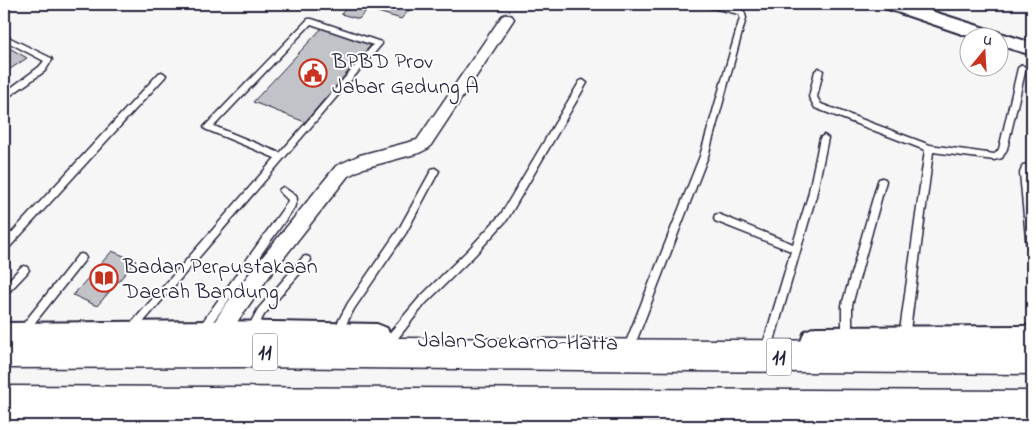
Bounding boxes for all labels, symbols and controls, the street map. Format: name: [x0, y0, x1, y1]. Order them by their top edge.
north arrow: [958, 28, 1008, 78]
text: U: [980, 30, 995, 52]
place label: BPBD Prov Jabar Gedung A: [331, 47, 479, 105]
public building icon: BPBD Prov Jabar Gedung A: [298, 58, 328, 88]
place label: Badan Perpustakaan Daerah Bandung: [122, 252, 318, 310]
library icon: Badan Perpustakaan Daerah Bandung: [89, 263, 119, 293]
street label: Jalan Soekarno-Hatta: [418, 325, 618, 361]
road number: 11: [252, 334, 278, 371]
road number: 11: [766, 338, 792, 376]

